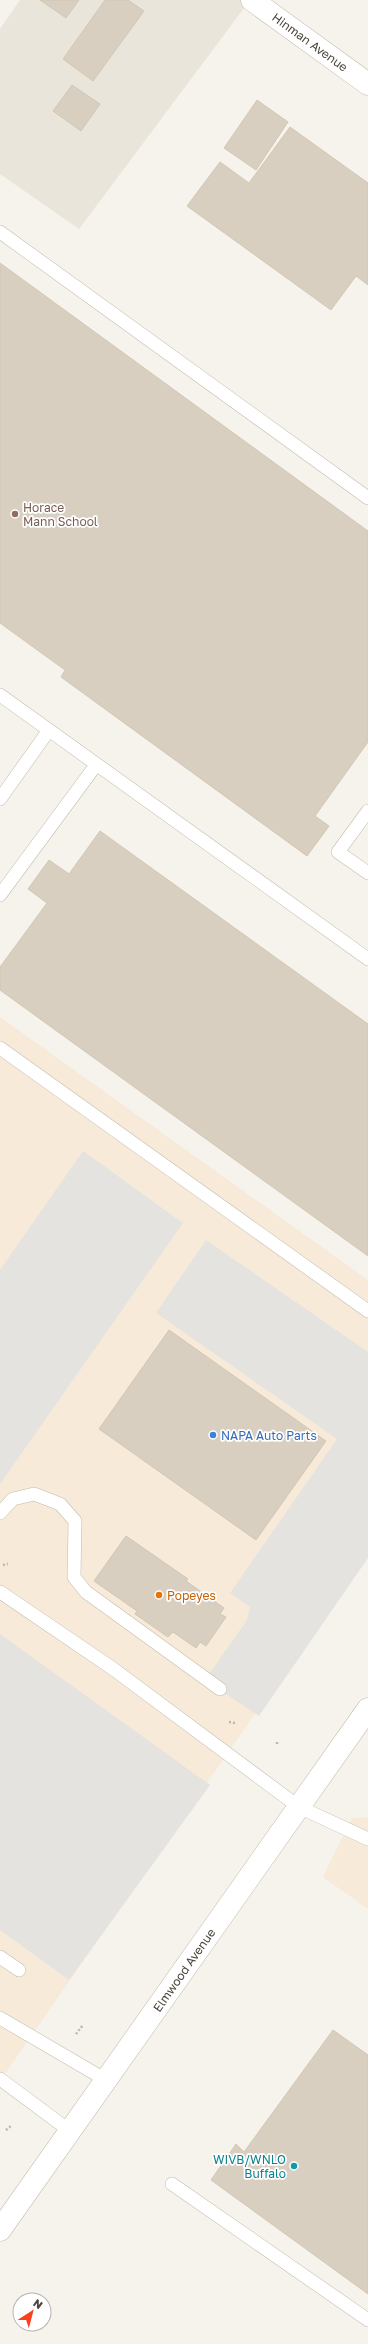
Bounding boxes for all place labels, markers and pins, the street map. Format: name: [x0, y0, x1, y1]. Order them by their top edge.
place label: Horace Mann School: [23, 500, 98, 529]
marker: Horace Mann School: [10, 509, 20, 519]
place label: NAPA Auto Parts: [221, 1428, 317, 1443]
marker: NAPA Auto Parts: [208, 1430, 218, 1440]
place label: Popeyes: [167, 1588, 216, 1603]
marker: Popeyes: [154, 1590, 164, 1600]
place label: WIVB/WNLO Buffalo: [213, 2152, 286, 2181]
marker: WIVB/WNLO Buffalo: [289, 2161, 299, 2171]

